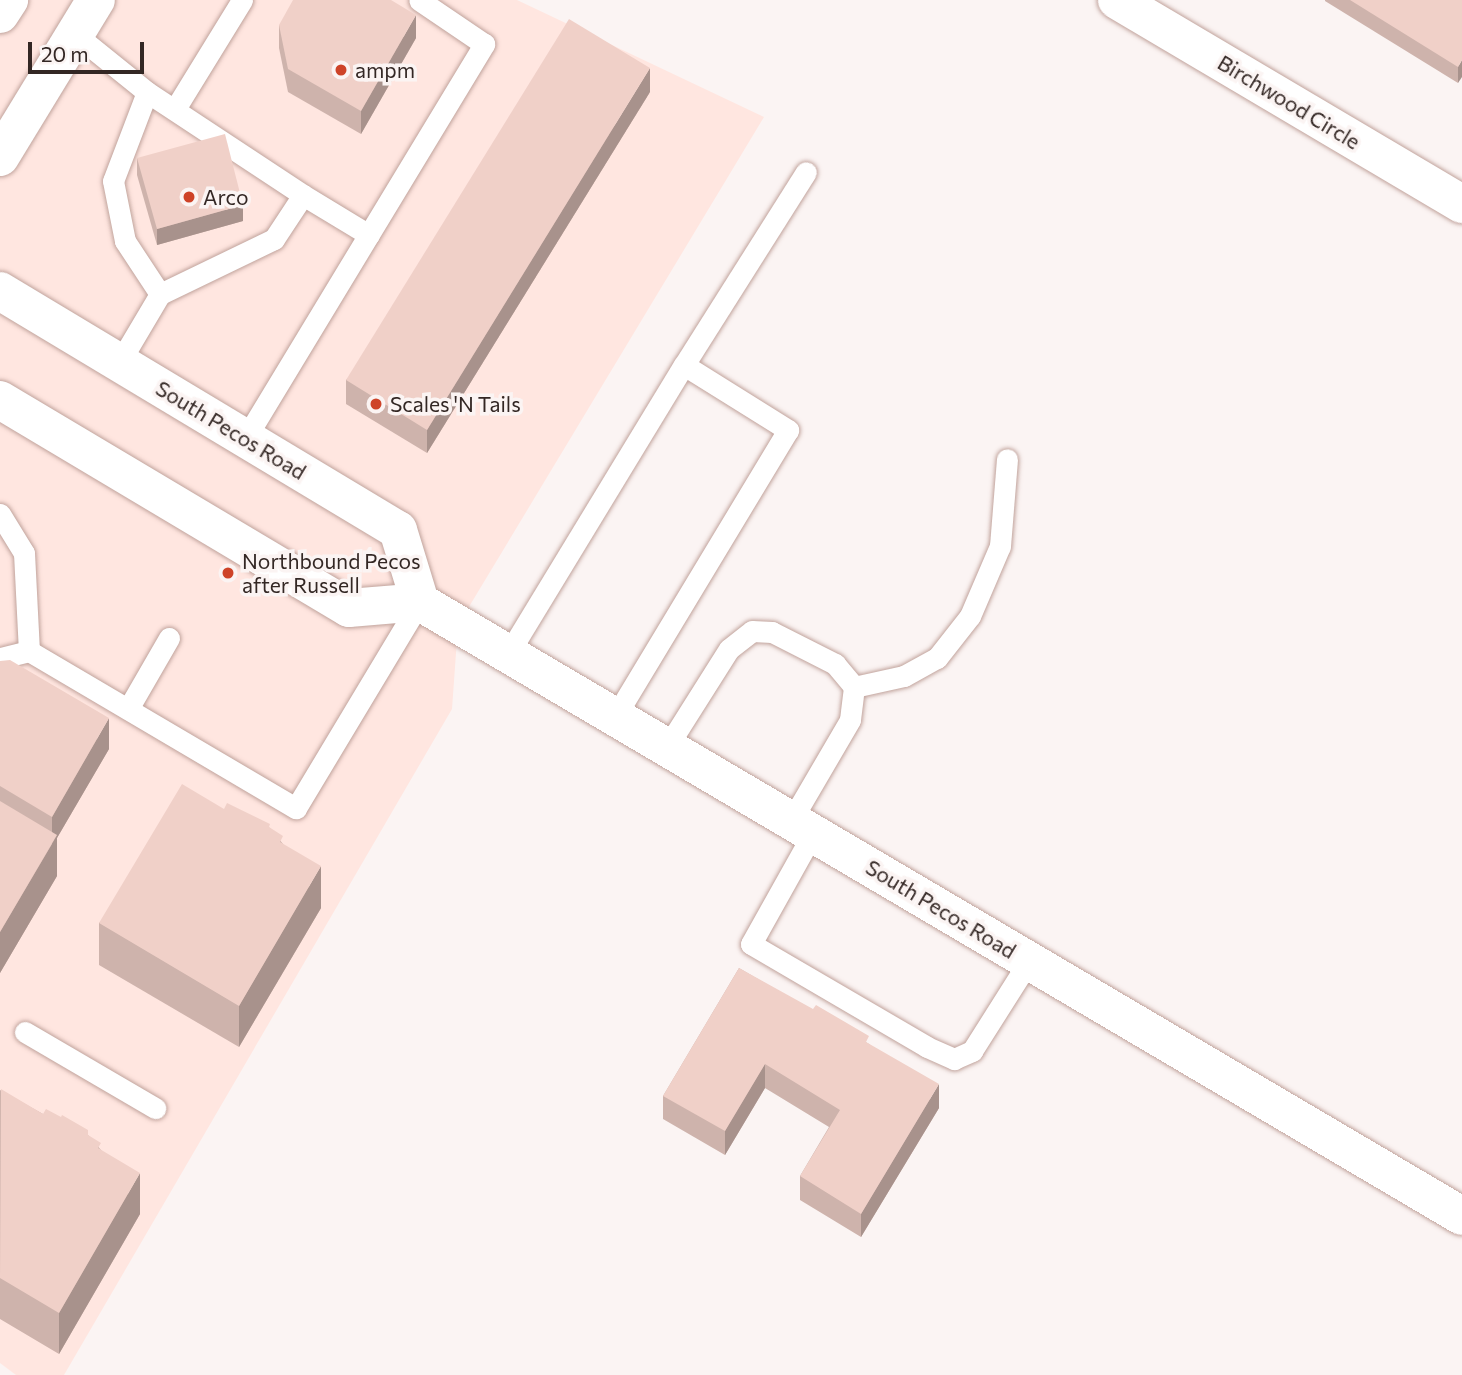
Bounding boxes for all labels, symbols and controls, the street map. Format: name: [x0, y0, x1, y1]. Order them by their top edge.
scale bar: [32, 28, 147, 72]
text: 20 m: [41, 41, 89, 66]
street label: Birchwood Circle: [1213, 50, 1365, 154]
place label: ampm: [355, 57, 415, 83]
marker: ampm: [333, 62, 349, 78]
place label: Arco: [203, 184, 248, 210]
marker: Arco: [181, 189, 197, 205]
street label: South Pecos Road: [151, 375, 311, 485]
place label: Scales 'N Tails: [390, 391, 521, 417]
marker: Scales 'N Tails: [368, 396, 384, 412]
place label: Northbound Pecos after Russell: [242, 548, 420, 598]
marker: Northbound Pecos after Russell: [220, 565, 236, 581]
street label: South Pecos Road: [861, 854, 1021, 964]

